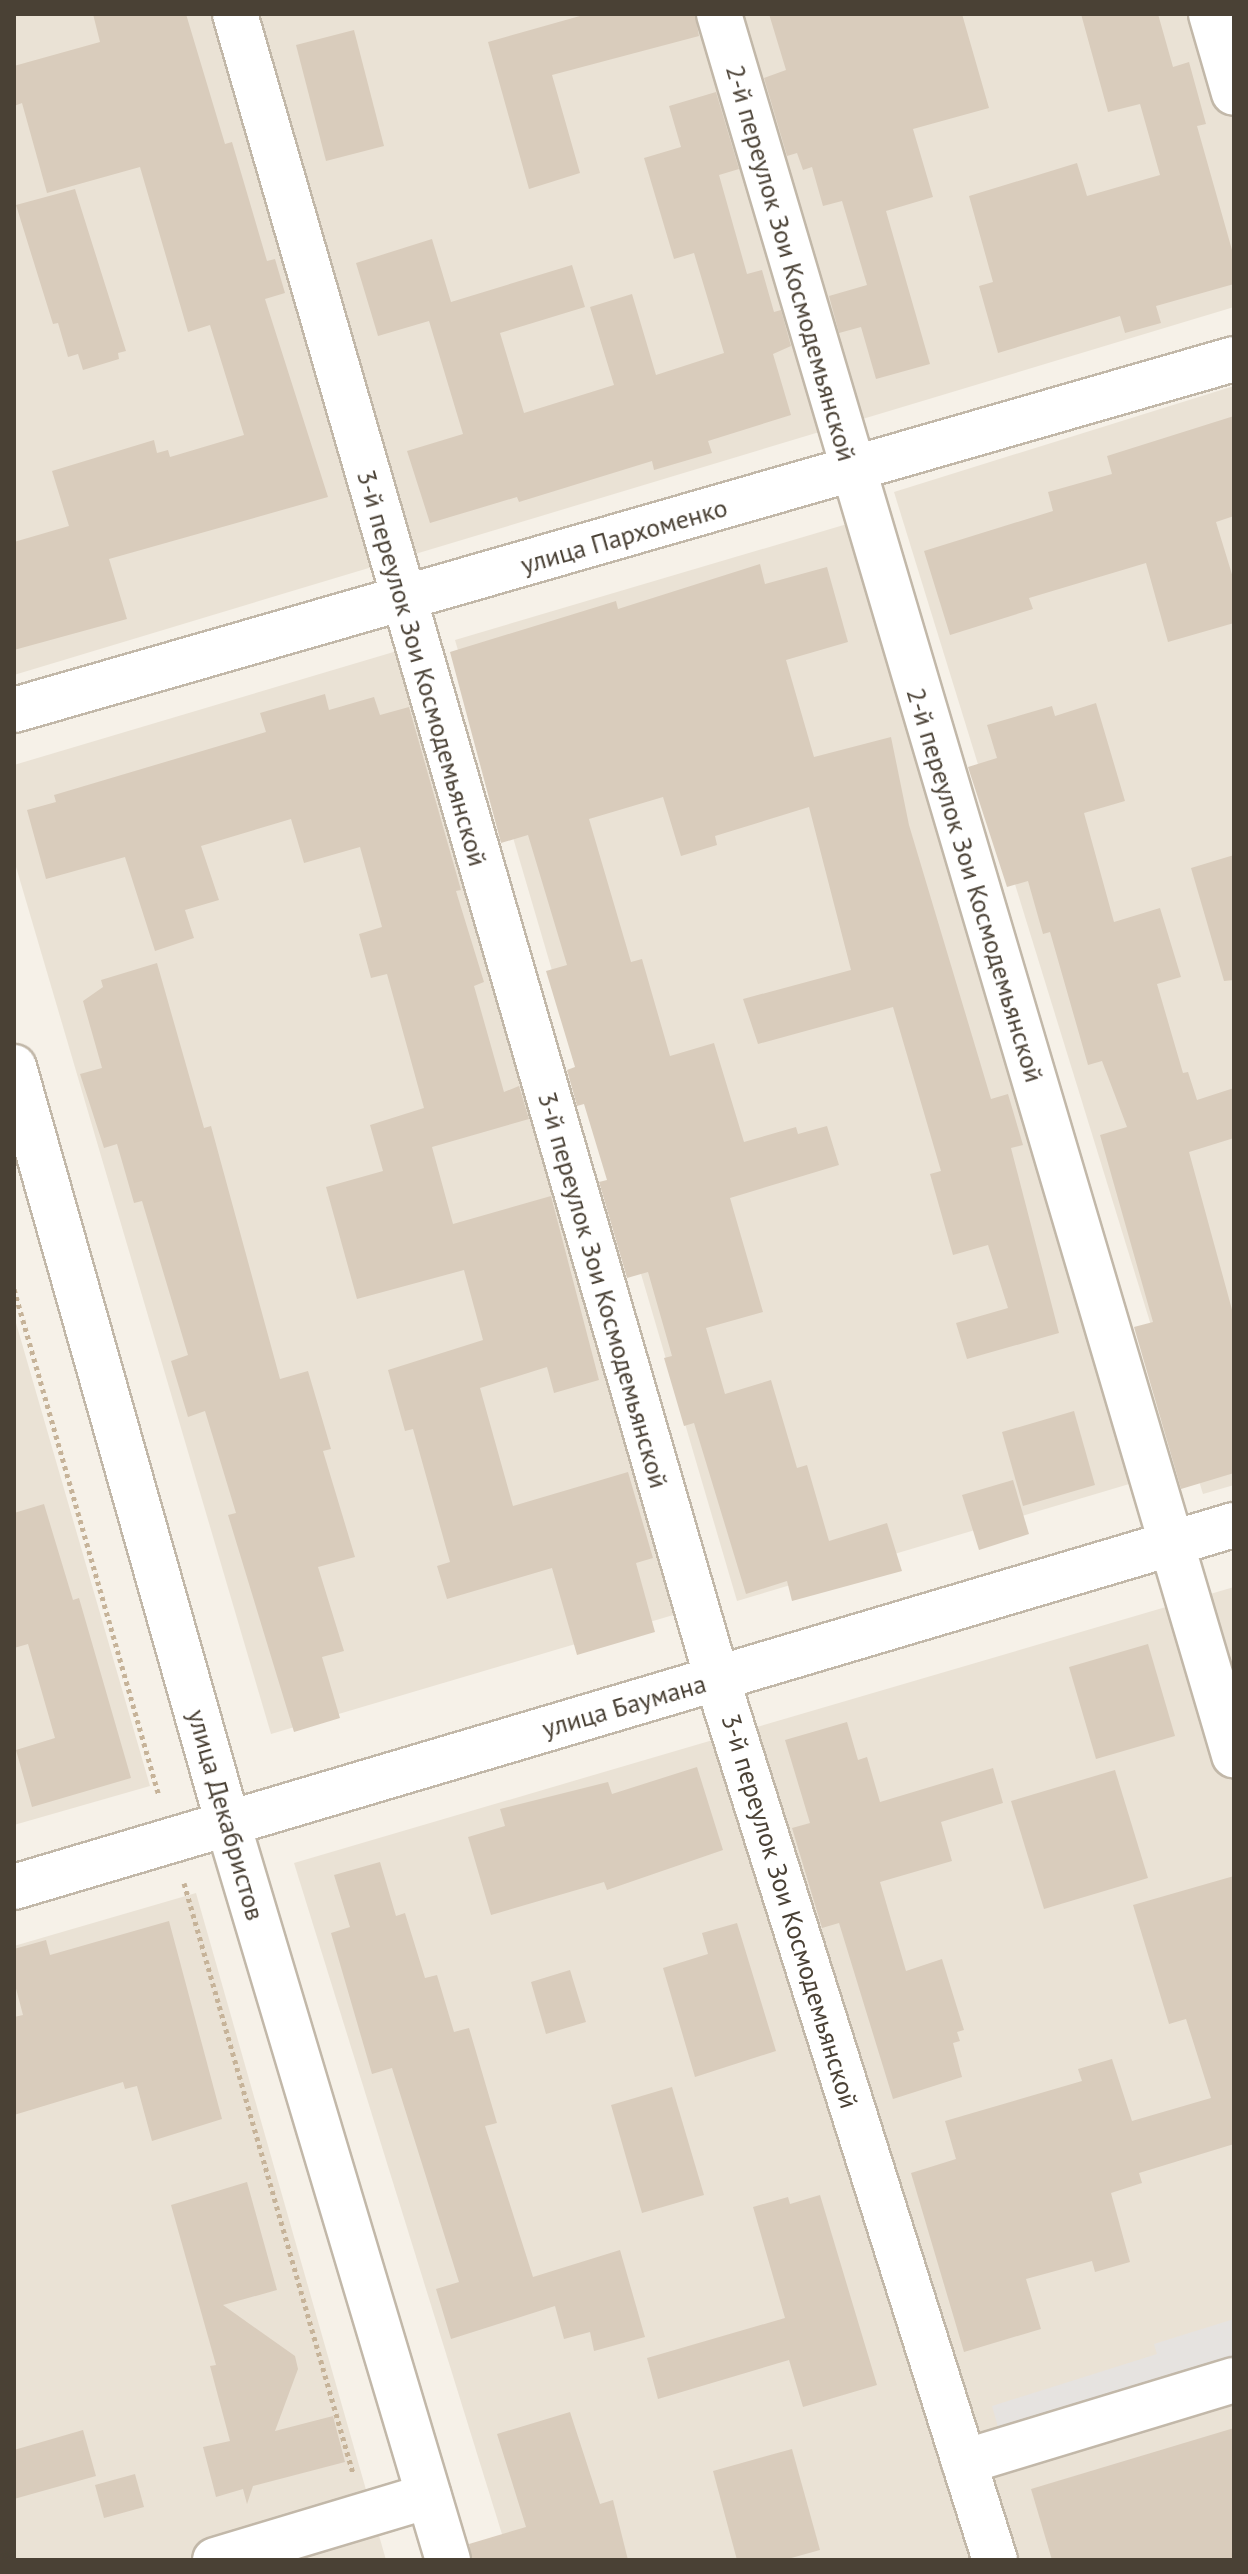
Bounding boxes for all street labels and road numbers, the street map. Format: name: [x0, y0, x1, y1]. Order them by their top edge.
street label: 2-й переулок Зои Космодемьянской: [719, 61, 863, 465]
street label: 3-й переулок Зои Космодемьянской: [350, 466, 494, 870]
street label: улица Пархоменко: [517, 492, 731, 580]
street label: 2-й переулок Зои Космодемьянской: [900, 684, 1050, 1086]
street label: 3-й переулок Зои Космодемьянской: [531, 1088, 675, 1492]
street label: улица Баумана: [538, 1668, 710, 1744]
street label: улица Декабристов: [181, 1706, 271, 1924]
street label: 3-й переулок Зои Космодемьянской: [715, 1710, 865, 2112]

